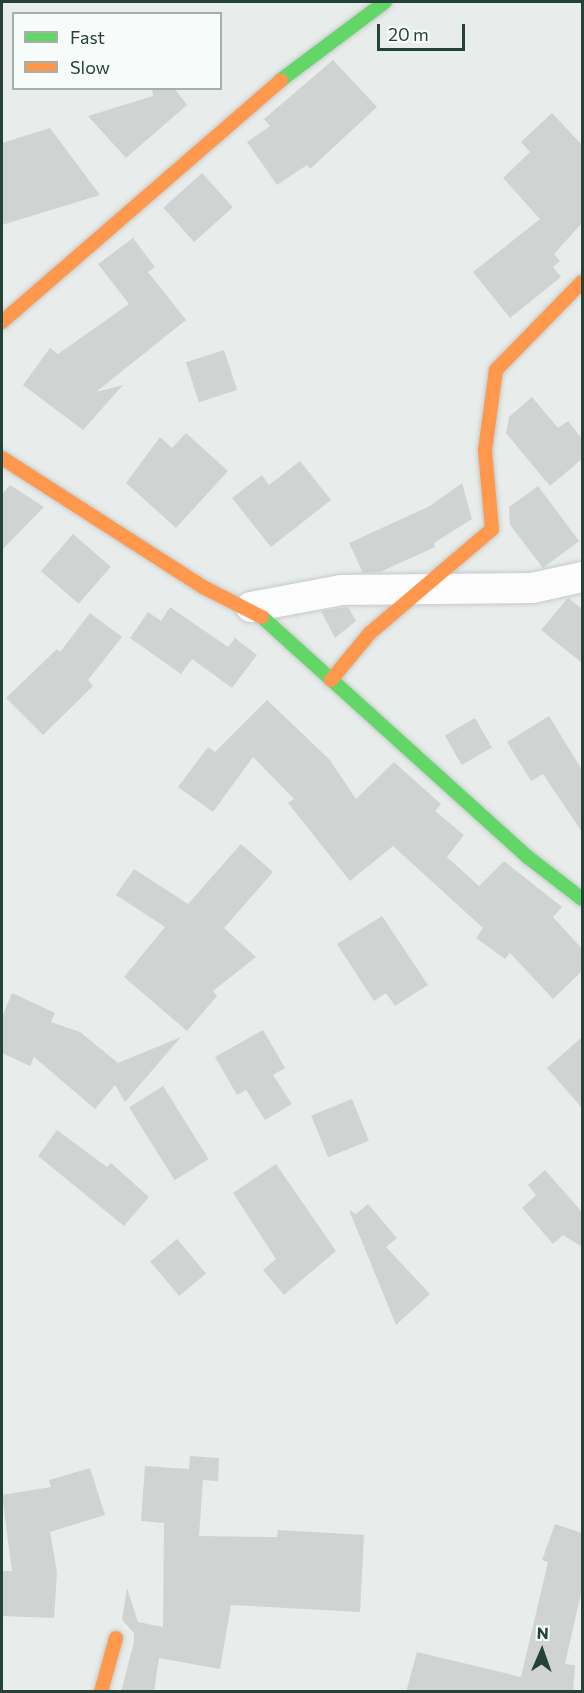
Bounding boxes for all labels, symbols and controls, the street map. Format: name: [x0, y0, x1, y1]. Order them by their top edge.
legend: [12, 12, 222, 90]
scale bar: [380, 12, 468, 50]
text: 20 m: [388, 23, 429, 45]
text: Fast: [70, 26, 105, 48]
text: Slow: [70, 56, 110, 78]
north arrow: [512, 1621, 572, 1681]
text: N: [536, 1623, 549, 1642]

